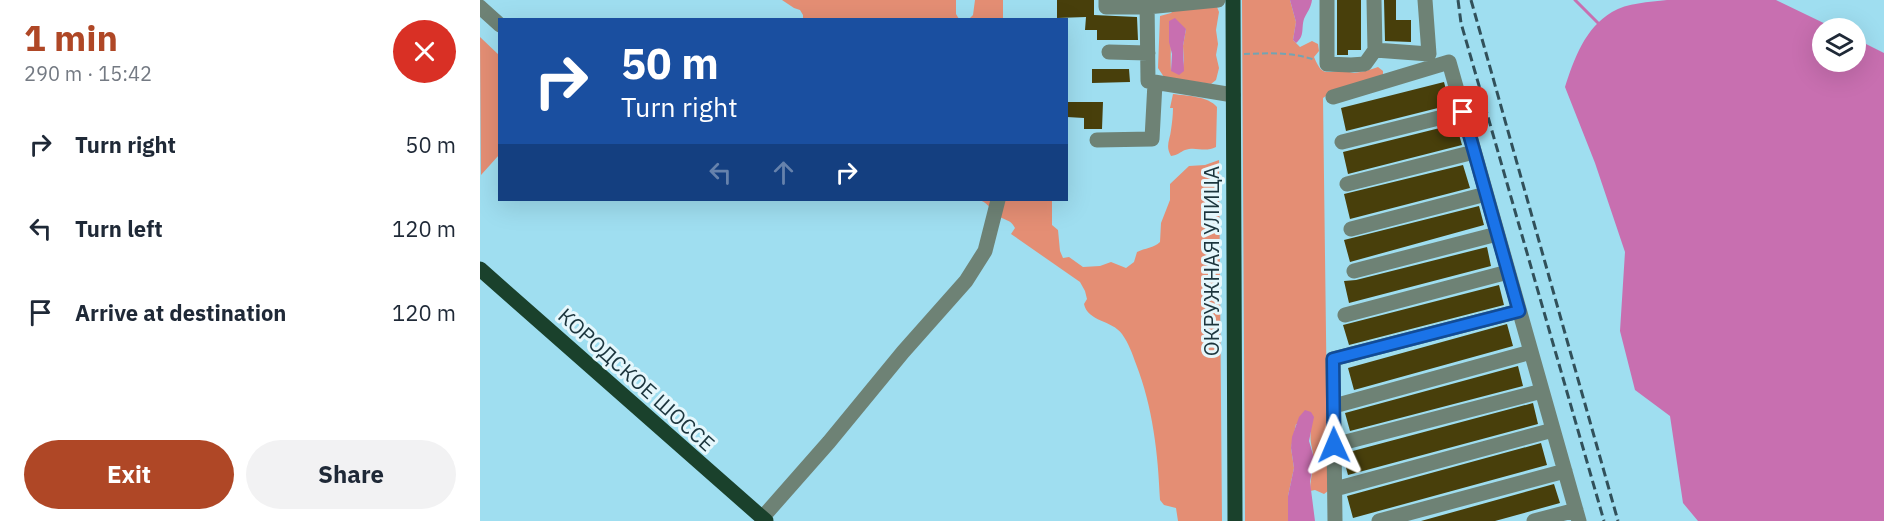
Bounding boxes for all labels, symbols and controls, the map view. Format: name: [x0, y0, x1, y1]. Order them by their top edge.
text: 1 min: [24, 14, 118, 61]
map controls: [1812, 18, 1866, 72]
button: layers: [1812, 18, 1866, 72]
button: close: [393, 20, 456, 83]
text: 50 m: [621, 36, 719, 91]
icon: right: [522, 42, 600, 120]
text: 290 m · 15:42: [24, 60, 152, 87]
pin: [1437, 86, 1488, 137]
text: Turn right: [621, 89, 738, 124]
icon: arrive: [1446, 95, 1479, 128]
icon: right: [24, 128, 57, 161]
text: Turn right: [75, 130, 176, 159]
text: 50 m: [405, 130, 456, 159]
icon: left: [704, 156, 737, 189]
icon: ahead: [767, 156, 800, 189]
icon: right: [830, 156, 863, 189]
street label: ОКРУЖНАЯ УЛИЦА: [1197, 166, 1225, 356]
icon: left: [24, 212, 57, 245]
text: Turn left: [75, 214, 163, 243]
text: 120 m: [392, 214, 456, 243]
icon: arrive: [24, 296, 57, 329]
text: Arrive at destination: [75, 298, 286, 327]
text: 120 m: [392, 298, 456, 327]
street label: КОРОДСКОЕ ШОССЕ: [552, 301, 721, 457]
position arrow: [1302, 413, 1366, 477]
button: Exit: [24, 440, 234, 509]
button: Share: [246, 440, 456, 509]

